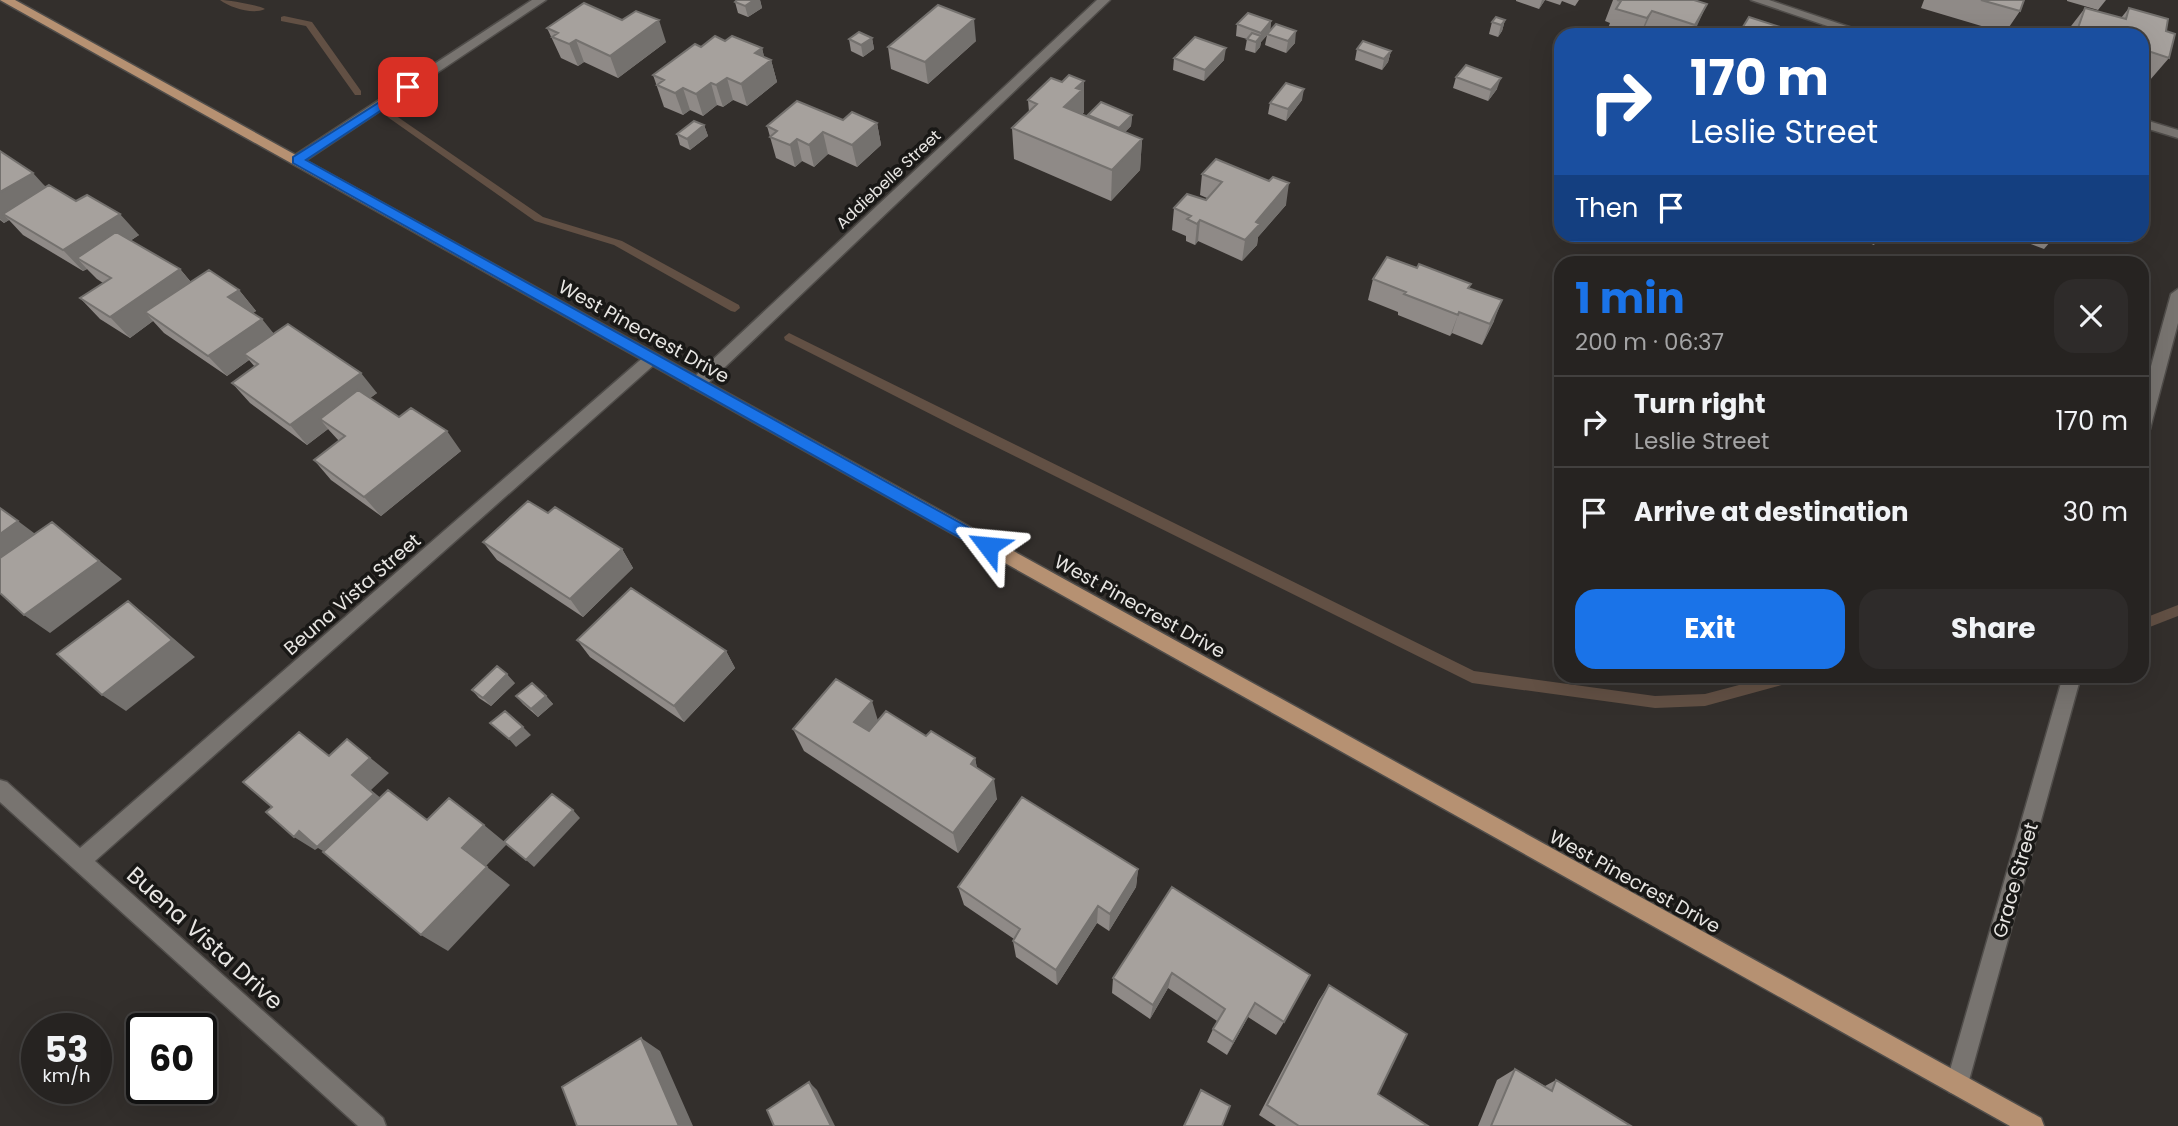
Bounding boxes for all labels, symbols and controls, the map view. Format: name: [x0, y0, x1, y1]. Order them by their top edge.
text: 170 m: [1690, 44, 1829, 112]
icon: right: [1575, 56, 1666, 147]
pin: [378, 57, 438, 117]
icon: arrive: [389, 68, 427, 106]
text: Leslie Street: [1690, 109, 1878, 154]
street label: Addiebelle Street: [831, 124, 946, 234]
icon: arrive: [1652, 189, 1690, 227]
text: Then: [1575, 190, 1638, 226]
text: 1 min: [1575, 269, 1685, 328]
street label: West Pinecrest Drive: [553, 273, 734, 390]
button: close: [2054, 279, 2128, 353]
text: 200 m · 06:37: [1575, 326, 1724, 358]
text: Turn right: [1634, 386, 1766, 422]
icon: right: [1575, 403, 1613, 441]
text: 170 m: [2055, 403, 2128, 439]
text: Leslie Street: [1634, 425, 1769, 457]
icon: arrive: [1575, 494, 1613, 532]
text: Arrive at destination: [1634, 494, 1909, 530]
text: 30 m: [2063, 494, 2128, 530]
position arrow: [951, 509, 1025, 583]
street label: Beuna Vista Street: [278, 527, 427, 662]
street label: West Pinecrest Drive: [1049, 548, 1230, 665]
button: Exit: [1575, 589, 1845, 669]
button: Share: [1859, 589, 2128, 669]
street label: Grace Street: [1986, 819, 2045, 941]
street label: West Pinecrest Drive: [1544, 823, 1725, 940]
street label: Buena Vista Drive: [120, 859, 290, 1017]
speed limit sign: 60: [126, 1013, 217, 1104]
text: 53: [45, 1025, 88, 1074]
text: km/h: [43, 1063, 90, 1088]

